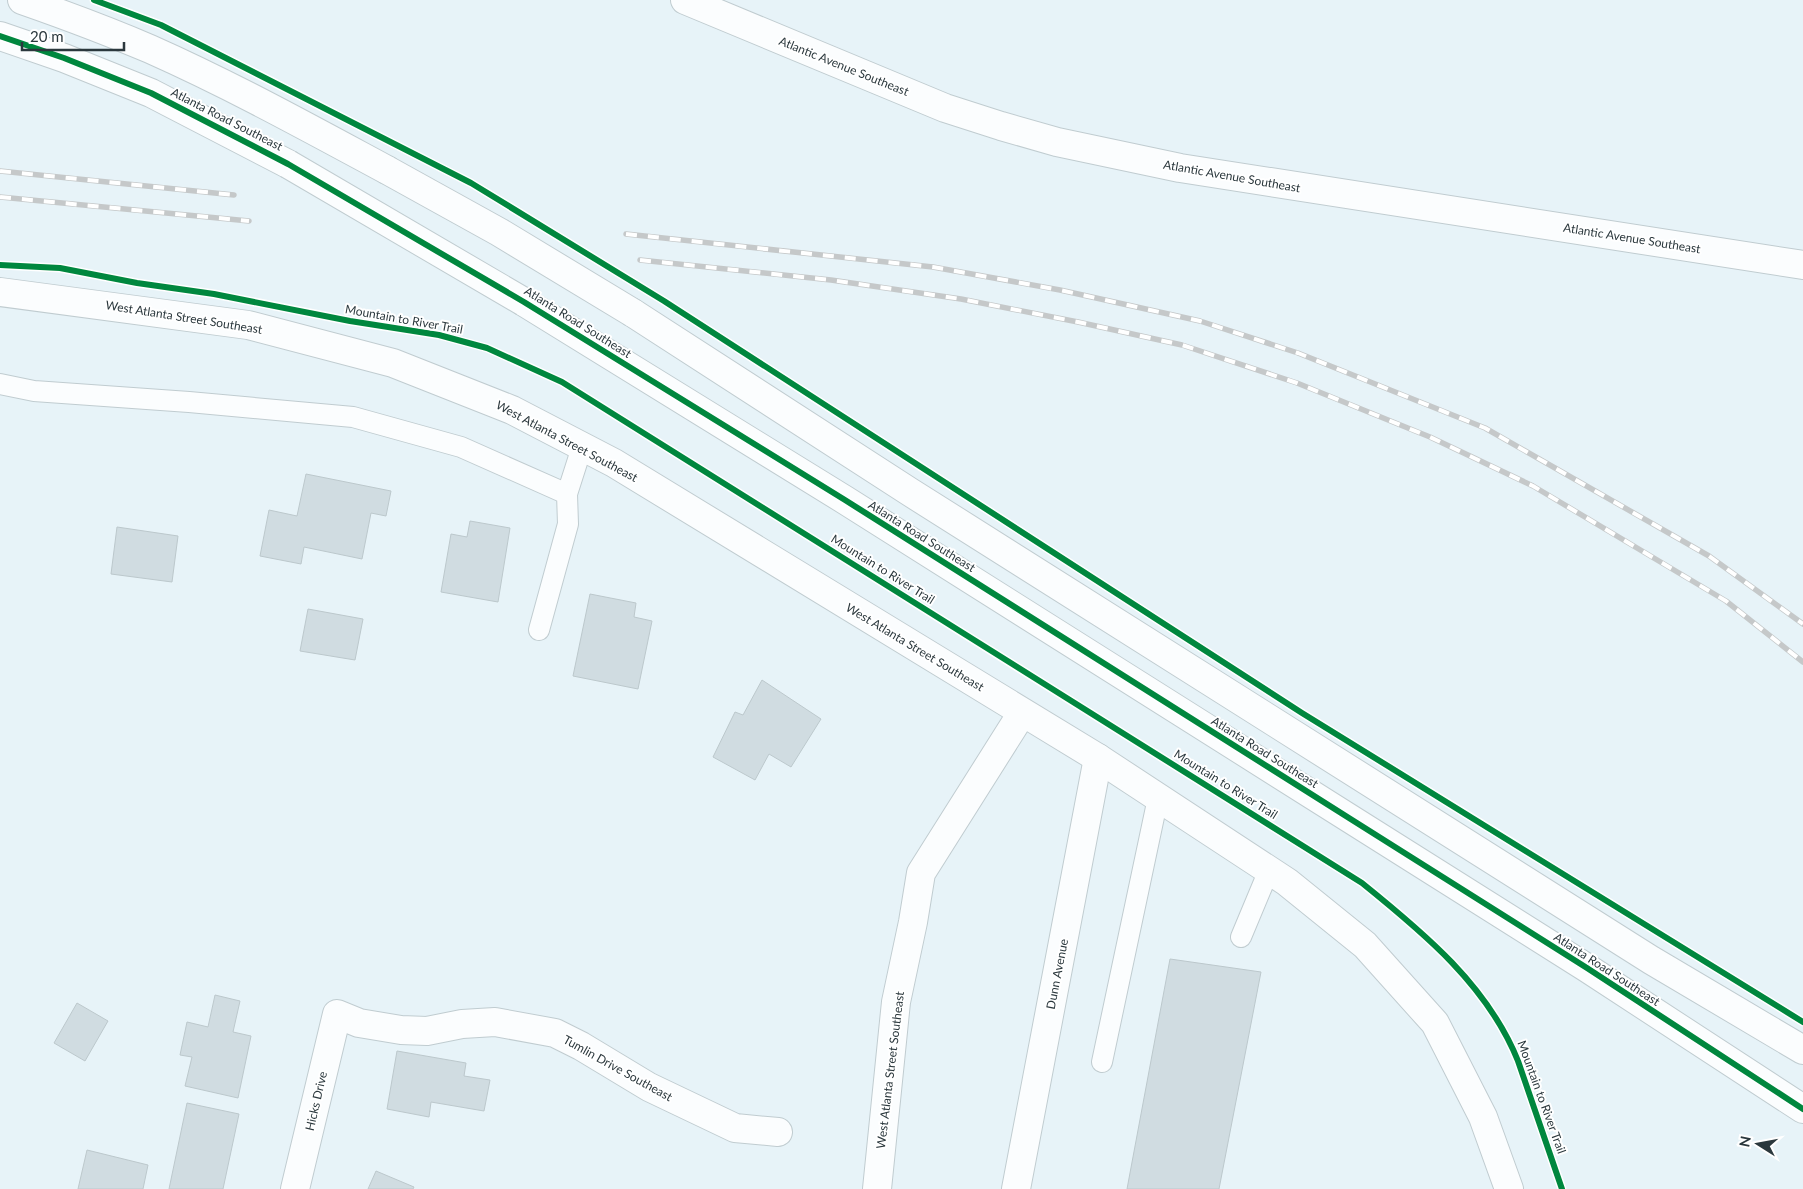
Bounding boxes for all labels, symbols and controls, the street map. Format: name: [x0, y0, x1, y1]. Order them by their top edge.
scale bar: [22, 20, 125, 52]
text: 20 m: [30, 27, 64, 45]
street label: Atlantic Avenue Southeast: [777, 33, 912, 99]
street label: Atlanta Road Southeast: [169, 84, 286, 154]
street label: Atlantic Avenue Southeast: [1162, 157, 1302, 196]
street label: Atlantic Avenue Southeast: [1562, 220, 1702, 256]
street label: Atlanta Road Southeast: [522, 283, 635, 361]
street label: West Atlanta Street Southeast: [105, 297, 264, 337]
street label: Mountain to River Trail: [344, 301, 464, 337]
street label: West Atlanta Street Southeast: [494, 397, 641, 485]
street label: Atlanta Road Southeast: [866, 497, 979, 575]
street label: Mountain to River Trail: [828, 531, 938, 607]
street label: West Atlanta Street Southeast: [843, 600, 987, 695]
street label: Atlanta Road Southeast: [1209, 713, 1322, 791]
street label: Mountain to River Trail: [1171, 746, 1281, 822]
street label: Atlanta Road Southeast: [1551, 929, 1663, 1009]
street label: Dunn Avenue: [1043, 937, 1071, 1011]
street label: West Atlanta Street Southeast: [873, 990, 907, 1150]
street label: Tumlin Drive Southeast: [561, 1032, 676, 1105]
street label: Mountain to River Trail: [1515, 1038, 1569, 1156]
street label: Hicks Drive: [302, 1070, 330, 1132]
north arrow: [1733, 1119, 1783, 1169]
text: N: [1735, 1135, 1754, 1148]

